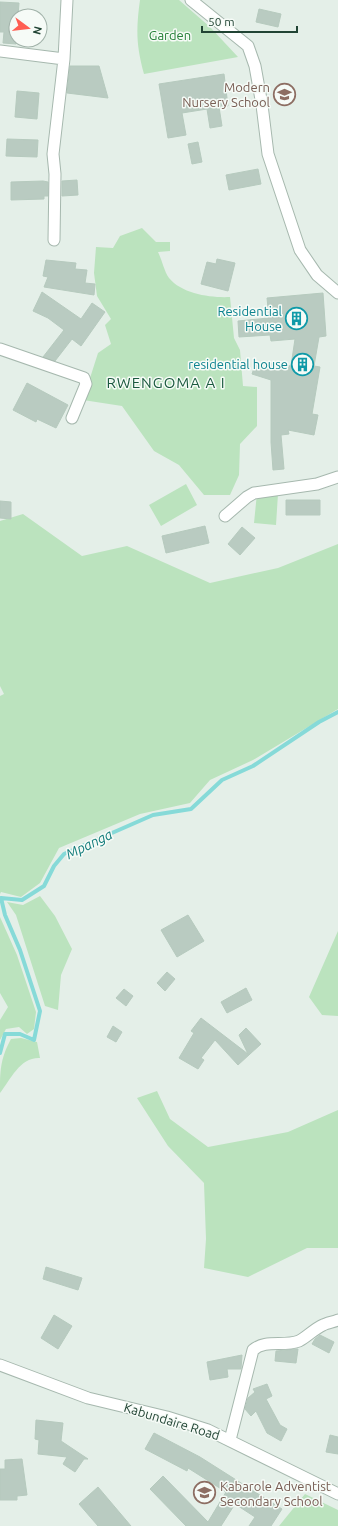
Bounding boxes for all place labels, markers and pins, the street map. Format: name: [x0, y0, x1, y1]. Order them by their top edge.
place label: Modern Nursery School: [182, 80, 271, 109]
school or university icon: Modern Nursery School: [272, 81, 298, 107]
place label: Residential House: [217, 304, 283, 333]
building icon: Residential House: [284, 305, 310, 331]
building icon: residential house: [290, 351, 316, 377]
place label: residential house: [188, 357, 288, 371]
place label: Kabarole Adventist Secondary School: [220, 1479, 331, 1508]
school or university icon: Kabarole Adventist Secondary School: [191, 1480, 217, 1506]

